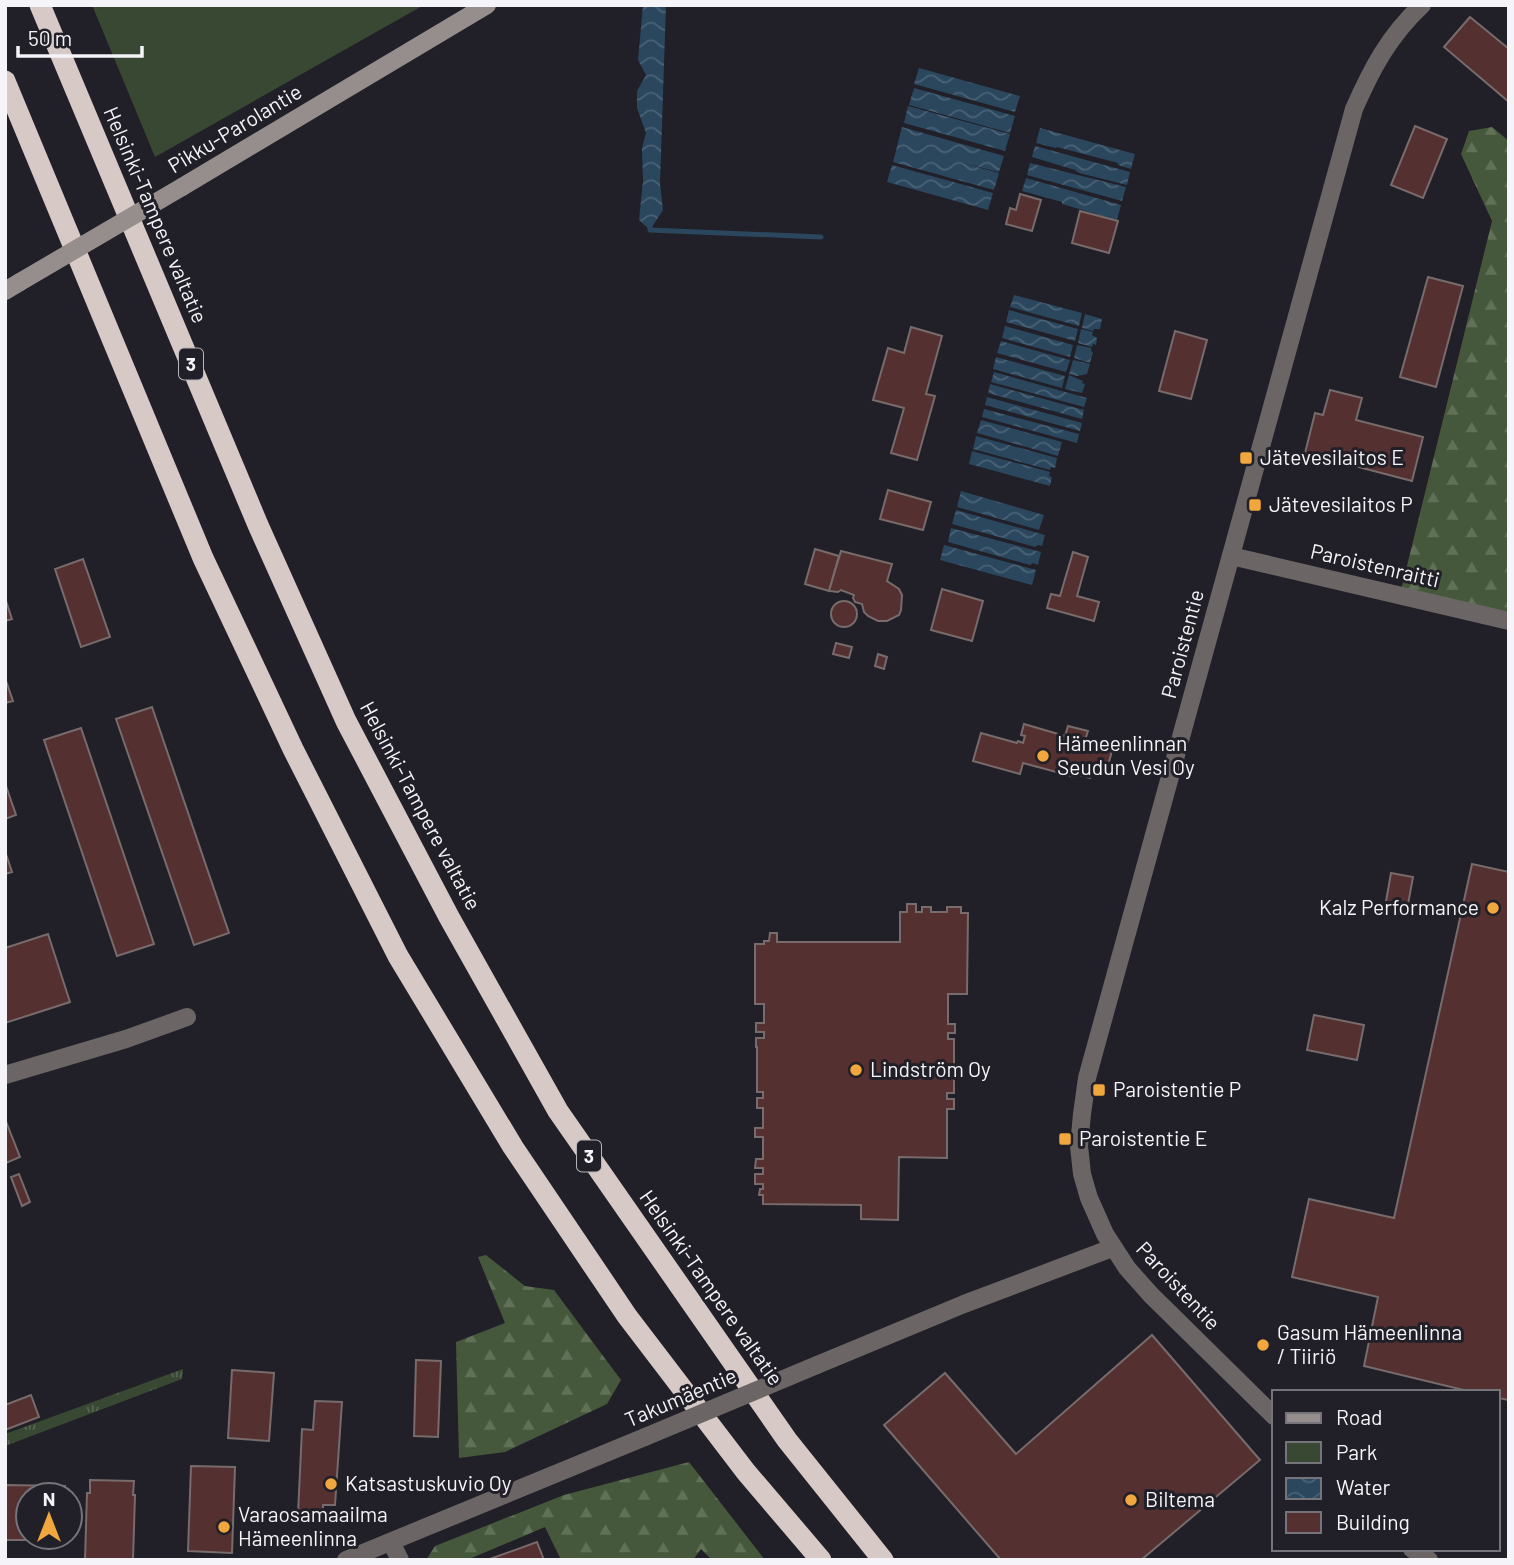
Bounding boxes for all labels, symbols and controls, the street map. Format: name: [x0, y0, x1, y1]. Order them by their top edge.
scale bar: [18, 14, 142, 58]
text: 50 m: [28, 25, 72, 50]
street label: Pikku-Parolantie: [163, 78, 306, 177]
street label: Helsinki-Tampere valtatie: [99, 102, 213, 326]
road number: 3: [179, 348, 203, 380]
place label: Jätevesilaitos E: [1260, 444, 1404, 469]
marker: Jätevesilaitos E: [1238, 450, 1254, 466]
place label: Jätevesilaitos P: [1269, 491, 1413, 516]
marker: Jätevesilaitos P: [1247, 497, 1263, 513]
street label: Paroistenraitti: [1308, 538, 1442, 592]
street label: Paroistentie: [1155, 586, 1208, 701]
street label: Helsinki-Tampere valtatie: [356, 697, 487, 914]
place label: Hämeenlinnan Seudun Vesi Oy: [1057, 730, 1195, 779]
marker: Hämeenlinnan Seudun Vesi Oy: [1035, 748, 1051, 764]
place label: Kalz Performance: [1319, 894, 1479, 919]
marker: Kalz Performance: [1485, 900, 1501, 916]
place label: Lindström Oy: [870, 1056, 991, 1081]
marker: Lindström Oy: [848, 1062, 864, 1078]
place label: Paroistentie P: [1113, 1076, 1241, 1101]
marker: Paroistentie P: [1091, 1082, 1107, 1098]
place label: Paroistentie E: [1079, 1125, 1207, 1150]
marker: Paroistentie E: [1057, 1131, 1073, 1147]
road number: 3: [577, 1140, 601, 1172]
street label: Helsinki-Tampere valtatie: [635, 1185, 789, 1390]
street label: Paroistentie: [1132, 1236, 1226, 1334]
place label: Gasum Hämeenlinna / Tiiriö: [1277, 1319, 1462, 1368]
marker: Gasum Hämeenlinna / Tiiriö: [1255, 1337, 1271, 1353]
street label: Takumäentie: [621, 1362, 740, 1431]
legend: [1272, 1390, 1500, 1551]
text: Road: [1336, 1404, 1382, 1429]
text: Park: [1336, 1439, 1377, 1464]
place label: Katsastuskuvio Oy: [345, 1470, 512, 1495]
text: Water: [1336, 1474, 1391, 1499]
marker: Katsastuskuvio Oy: [323, 1476, 339, 1492]
north arrow: [14, 1481, 84, 1551]
place label: Biltema: [1145, 1486, 1215, 1511]
text: N: [43, 1487, 55, 1510]
marker: Biltema: [1123, 1492, 1139, 1508]
place label: Varaosamaailma Hämeenlinna: [238, 1501, 388, 1550]
text: Building: [1336, 1509, 1410, 1534]
marker: Varaosamaailma Hämeenlinna: [216, 1519, 232, 1535]

